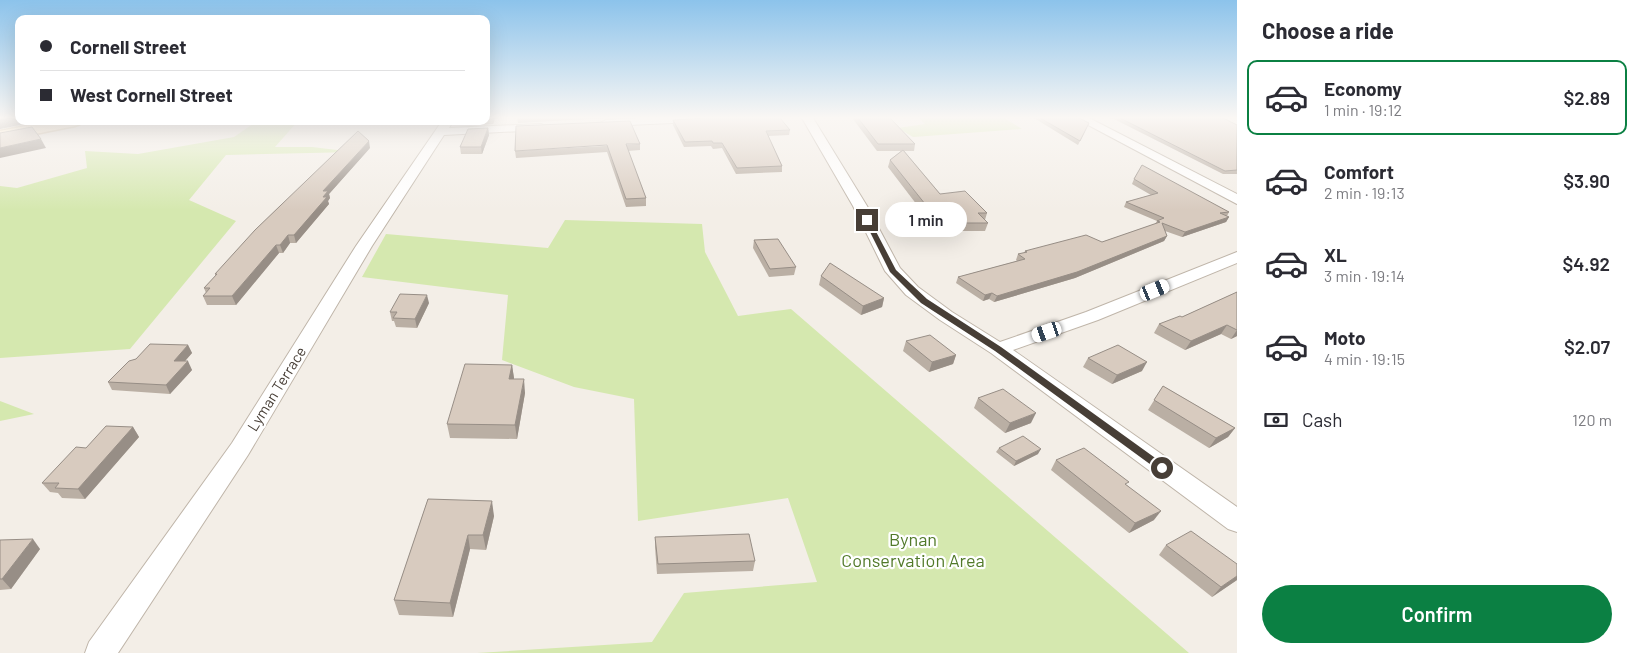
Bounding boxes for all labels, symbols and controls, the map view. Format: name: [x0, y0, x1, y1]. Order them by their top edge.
text: Choose a ride: [1262, 17, 1394, 43]
text: Cornell Street: [70, 35, 186, 58]
icon: car: [1264, 75, 1309, 120]
text: Economy: [1324, 77, 1402, 100]
text: West Cornell Street: [70, 83, 233, 106]
text: $2.89: [1563, 86, 1610, 109]
text: 1 min · 19:12: [1324, 100, 1402, 119]
icon: car: [1264, 158, 1309, 203]
text: Comfort: [1324, 160, 1394, 183]
text: $3.90: [1563, 169, 1610, 192]
text: 2 min · 19:13: [1324, 183, 1405, 202]
callout: 1 min: [884, 202, 967, 238]
route end: [856, 209, 878, 231]
text: 1 min: [909, 210, 943, 229]
icon: car: [1264, 241, 1309, 286]
text: XL: [1324, 243, 1347, 266]
text: $4.92: [1562, 252, 1610, 275]
text: 3 min · 19:14: [1324, 266, 1405, 285]
car: [1138, 277, 1171, 303]
car: [1030, 320, 1063, 344]
icon: car: [1264, 324, 1309, 369]
text: Moto: [1324, 326, 1366, 349]
text: $2.07: [1564, 335, 1610, 358]
street label: Lyman Terrace: [243, 343, 309, 434]
text: 4 min · 19:15: [1324, 349, 1405, 368]
icon: cash: [1262, 406, 1290, 434]
text: Cash: [1302, 408, 1343, 431]
text: 120 m: [1572, 410, 1612, 429]
route start: [1151, 457, 1173, 479]
park label: Bynan Conservation Area: [841, 528, 985, 571]
button: Confirm: [1262, 585, 1612, 643]

